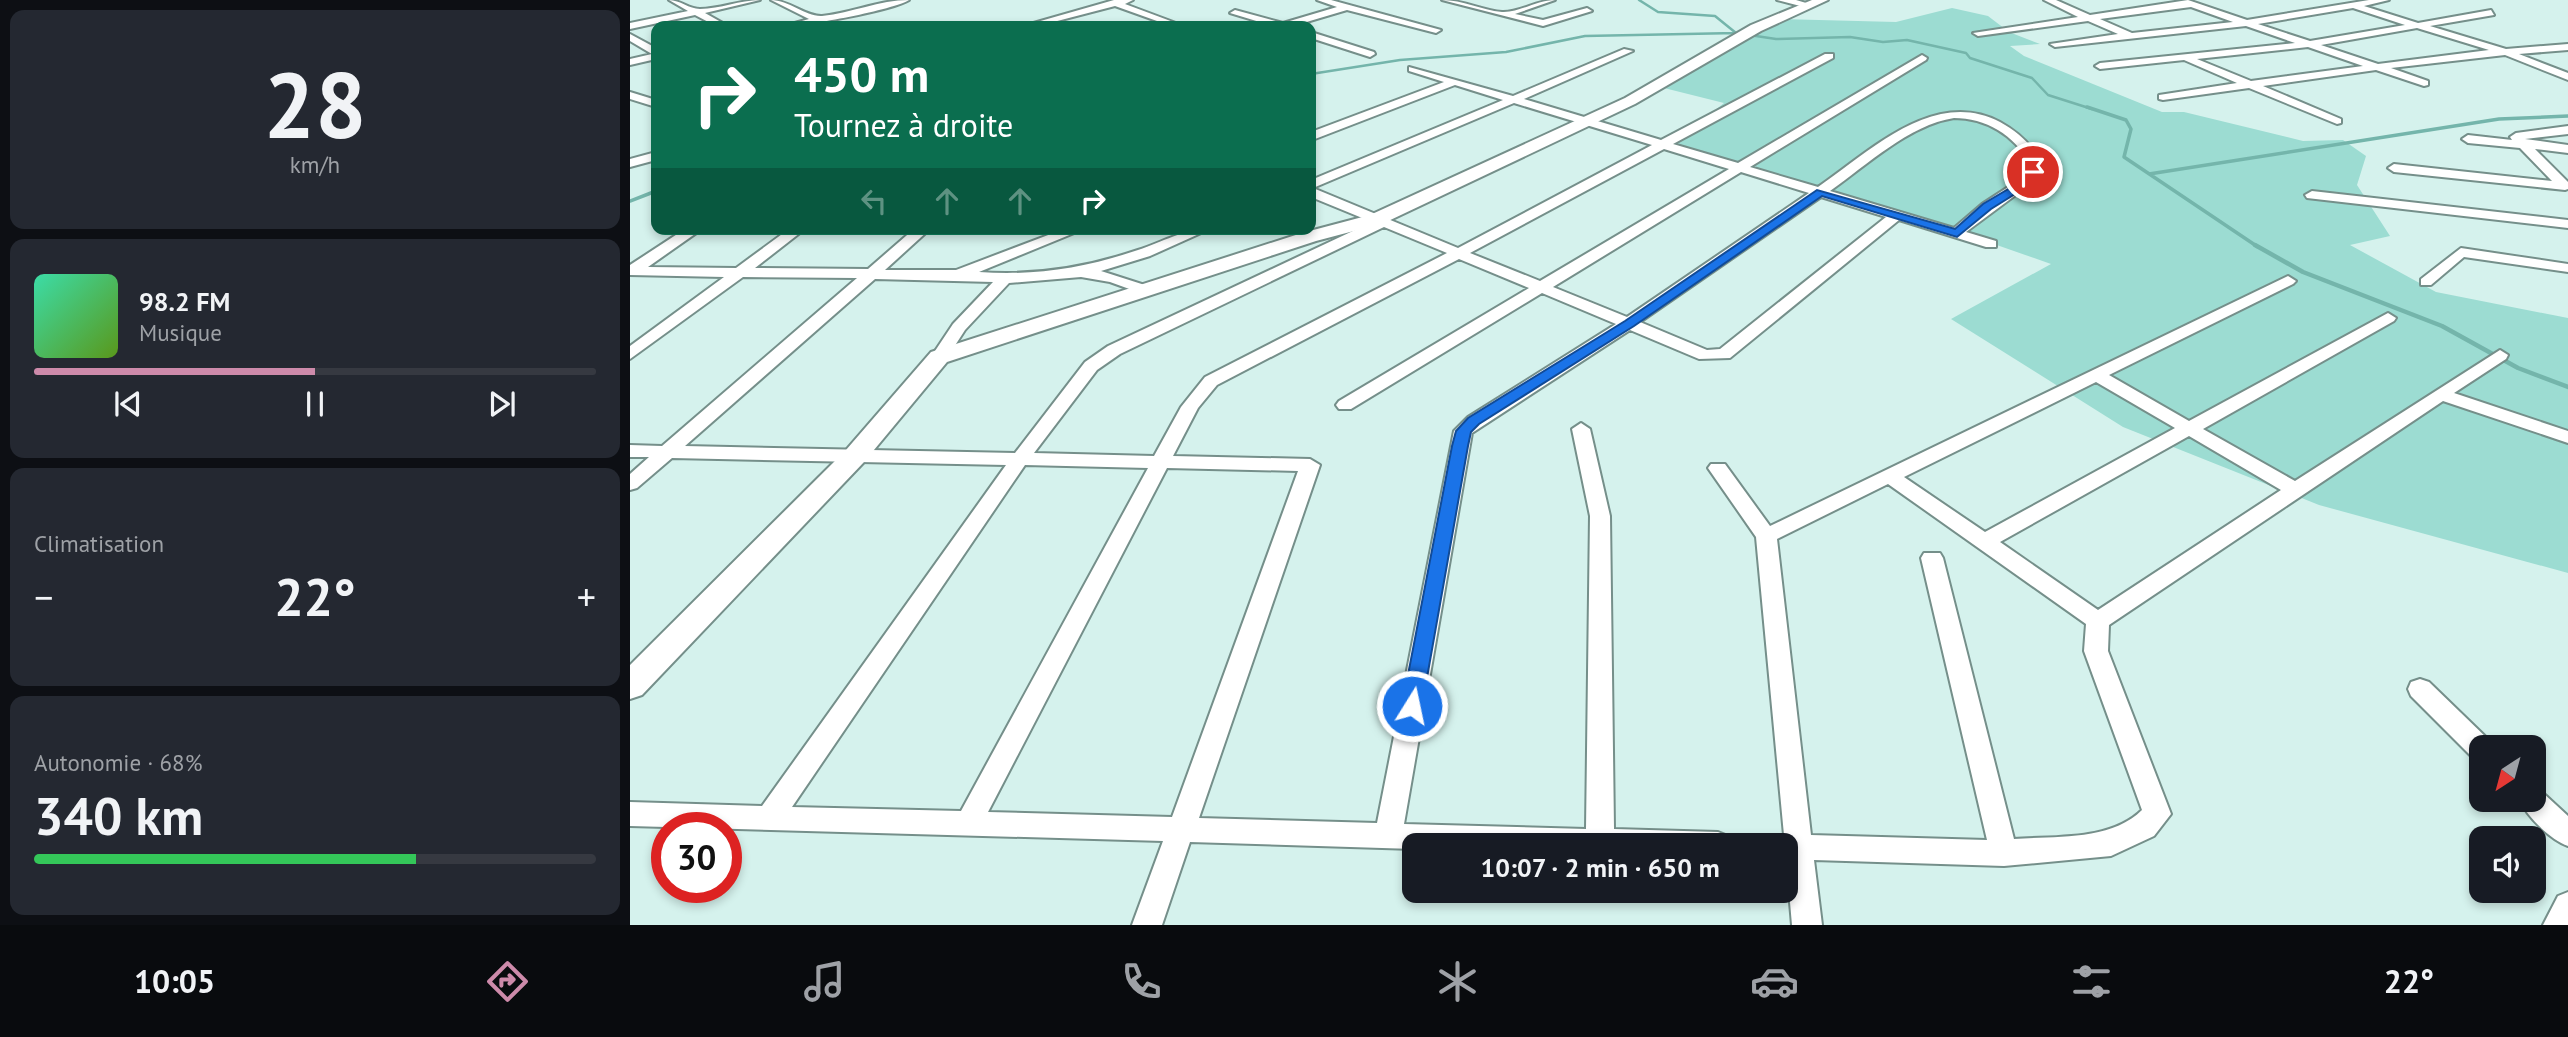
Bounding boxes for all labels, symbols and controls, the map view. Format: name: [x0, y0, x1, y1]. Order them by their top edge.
text: 450 m: [794, 42, 929, 106]
text: 28: [263, 45, 367, 163]
icon: right: [679, 49, 770, 140]
text: Tournez à droite: [794, 104, 1013, 146]
pin: [2003, 142, 2063, 202]
text: km/h: [290, 150, 340, 179]
icon: arrive: [2014, 153, 2052, 191]
icon: left: [855, 182, 893, 220]
icon: ahead: [928, 182, 966, 220]
icon: ahead: [1001, 182, 1039, 220]
icon: right: [1074, 182, 1112, 220]
text: 98.2 FM: [139, 285, 230, 318]
text: Musique: [139, 318, 222, 347]
icon: previous: [109, 385, 147, 423]
icon: pause: [296, 385, 334, 423]
icon: next: [483, 385, 521, 423]
text: Climatisation: [34, 529, 164, 558]
text: 22°: [274, 563, 356, 630]
text: −: [34, 572, 53, 621]
text: +: [577, 572, 596, 621]
position arrow: [1375, 669, 1449, 743]
north arrow: [2469, 735, 2546, 812]
map controls: [2469, 735, 2546, 903]
text: Autonomie · 68%: [34, 748, 202, 777]
text: 340 km: [34, 782, 203, 849]
speed limit sign: 30: [651, 812, 742, 903]
button: sound: [2469, 826, 2546, 903]
text: 10:07 · 2 min · 650 m: [1480, 851, 1720, 884]
icon: directions: [483, 957, 532, 1006]
icon: music: [800, 957, 849, 1006]
icon: phone: [1117, 957, 1166, 1006]
icon: climate: [1433, 957, 1482, 1006]
icon: car: [1750, 957, 1799, 1006]
icon: filters: [2067, 957, 2116, 1006]
text: 10:05: [134, 960, 215, 1002]
text: 22°: [2384, 960, 2434, 1002]

